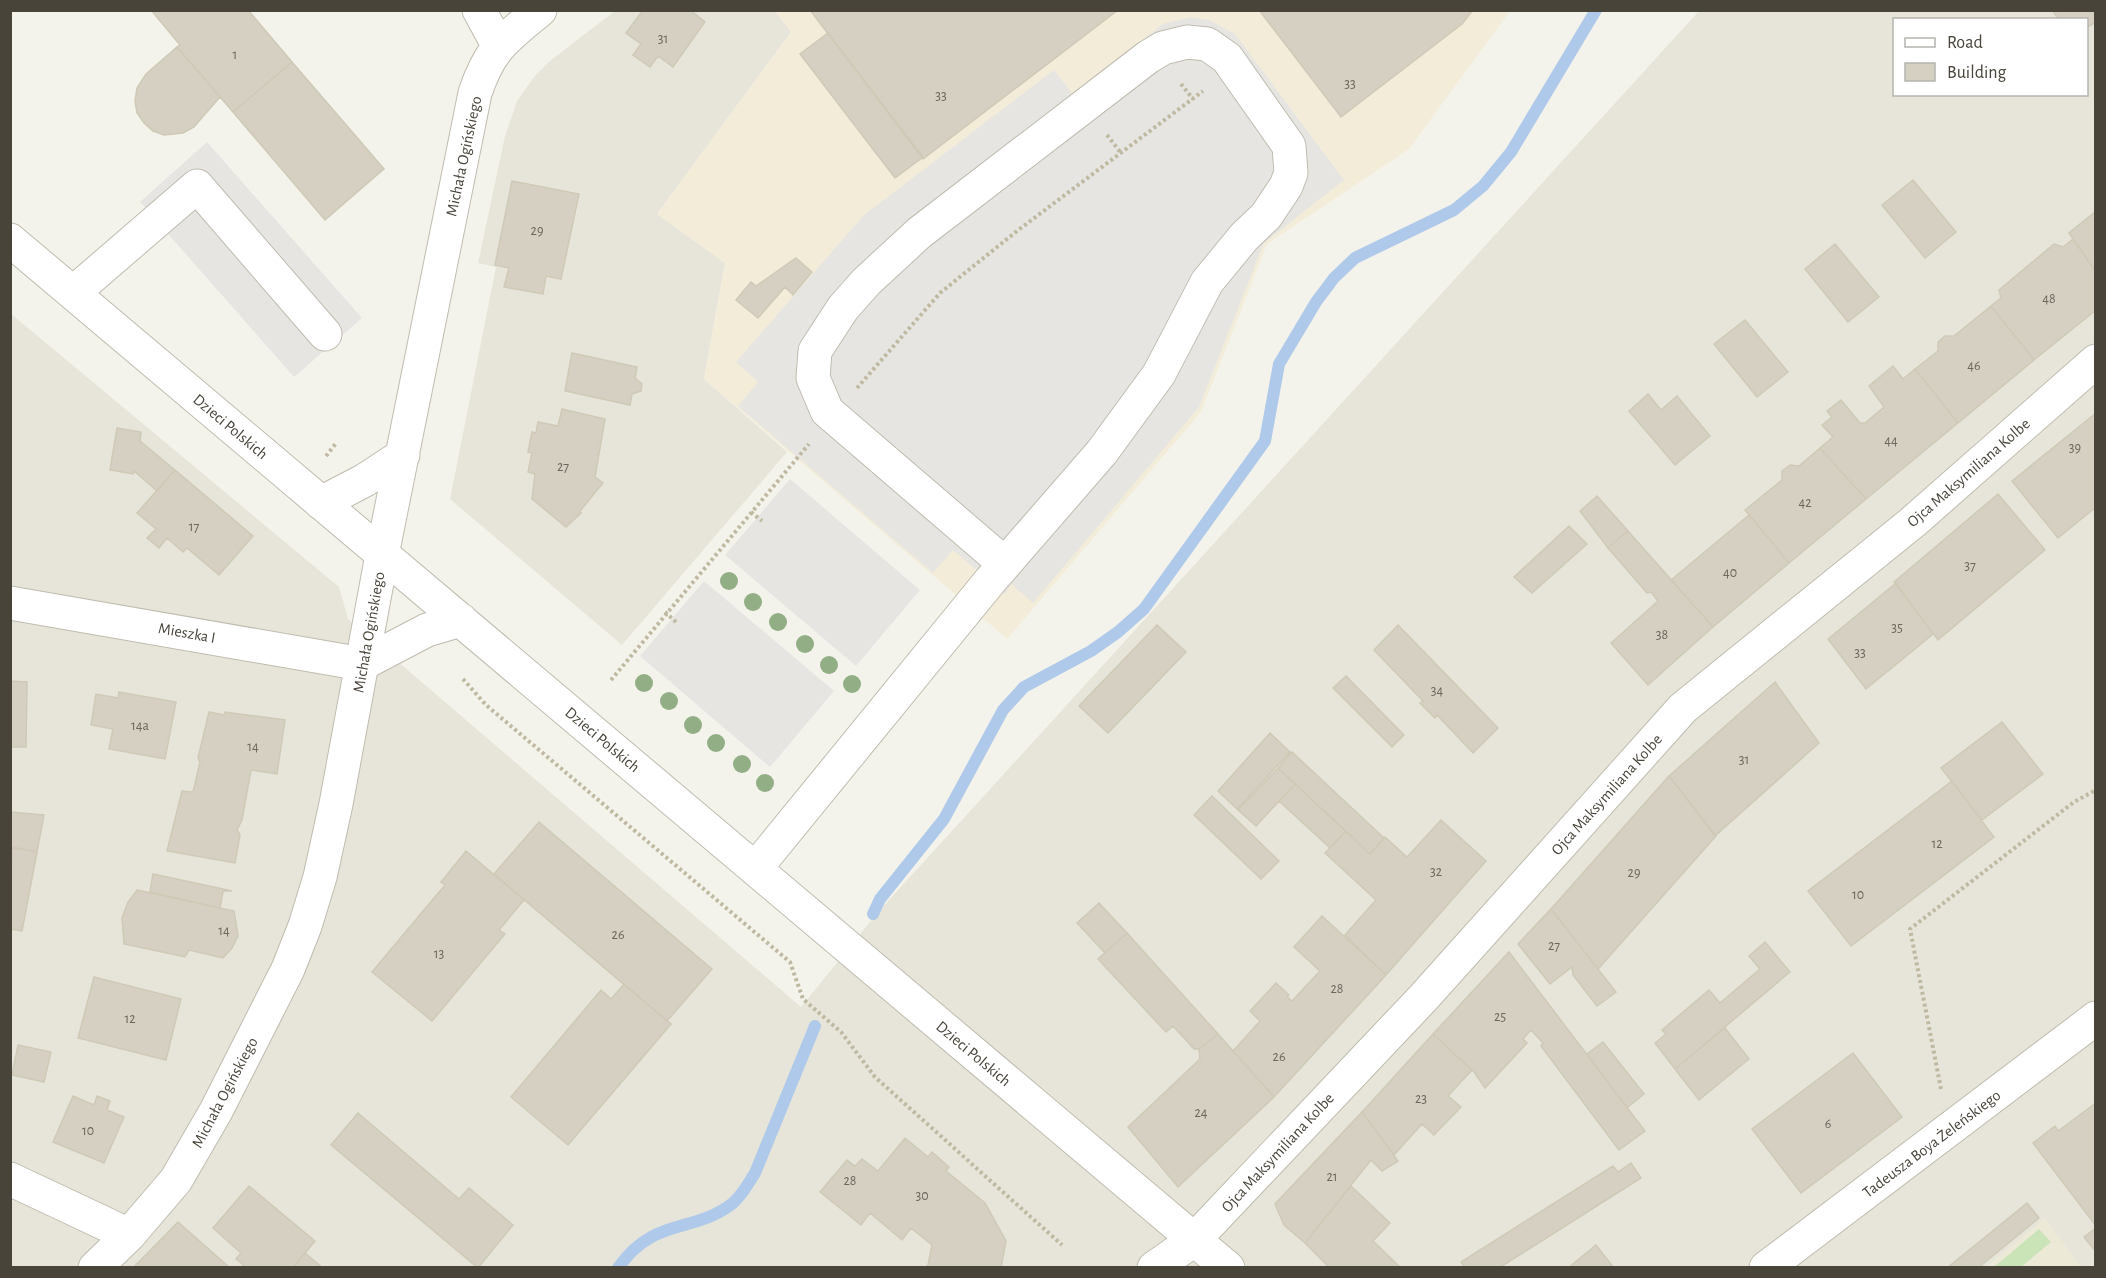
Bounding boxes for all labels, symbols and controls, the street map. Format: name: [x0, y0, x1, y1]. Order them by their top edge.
legend: [1893, 18, 2088, 96]
house number: 31: [658, 32, 668, 46]
text: Road: [1947, 34, 1983, 52]
house number: 1: [233, 48, 237, 62]
text: Building: [1947, 64, 2007, 82]
house number: 33: [1344, 77, 1356, 91]
house number: 33: [935, 89, 947, 103]
street label: Michała Ogińskiego: [443, 94, 485, 218]
house number: 29: [531, 224, 543, 238]
house number: 48: [2042, 292, 2056, 306]
house number: 46: [1967, 359, 1981, 373]
street label: Dzieci Polskich: [190, 391, 271, 462]
street label: Ojca Maksymiliana Kolbe: [1904, 415, 2034, 531]
house number: 44: [1884, 434, 1898, 448]
house number: 39: [2069, 441, 2081, 455]
house number: 27: [557, 460, 569, 474]
house number: 42: [1798, 496, 1812, 510]
house number: 17: [189, 520, 199, 534]
house number: 37: [1964, 559, 1976, 573]
house number: 40: [1723, 566, 1737, 580]
street label: Michała Ogińskiego: [350, 570, 388, 694]
street label: Mieszka I: [157, 620, 217, 646]
house number: 35: [1891, 621, 1903, 635]
house number: 38: [1656, 628, 1668, 642]
house number: 33: [1854, 646, 1866, 660]
house number: 34: [1431, 684, 1444, 698]
street label: Dzieci Polskich: [562, 704, 643, 775]
house number: 14a: [131, 719, 150, 733]
street label: Ojca Maksymiliana Kolbe: [1548, 731, 1666, 859]
house number: 14: [247, 740, 259, 754]
house number: 31: [1739, 753, 1749, 767]
house number: 12: [1931, 837, 1943, 851]
house number: 32: [1430, 865, 1442, 879]
house number: 29: [1628, 866, 1640, 880]
house number: 10: [1852, 888, 1864, 902]
house number: 14: [218, 924, 230, 938]
house number: 26: [612, 928, 624, 942]
house number: 27: [1548, 939, 1560, 953]
house number: 13: [434, 947, 445, 961]
house number: 28: [1330, 982, 1344, 996]
house number: 25: [1494, 1010, 1506, 1024]
house number: 12: [124, 1012, 136, 1026]
street label: Dzieci Polskich: [933, 1018, 1014, 1089]
street label: Michała Ogińskiego: [189, 1034, 261, 1150]
house number: 26: [1273, 1050, 1285, 1064]
street label: Tadeusza Boya Żeleńskiego: [1858, 1085, 2004, 1202]
street label: Ojca Maksymiliana Kolbe: [1218, 1090, 1338, 1216]
house number: 23: [1415, 1092, 1427, 1106]
house number: 24: [1194, 1106, 1208, 1120]
house number: 6: [1825, 1117, 1831, 1131]
house number: 10: [82, 1124, 94, 1138]
house number: 21: [1326, 1170, 1338, 1184]
house number: 28: [843, 1174, 857, 1188]
house number: 30: [915, 1189, 929, 1203]

